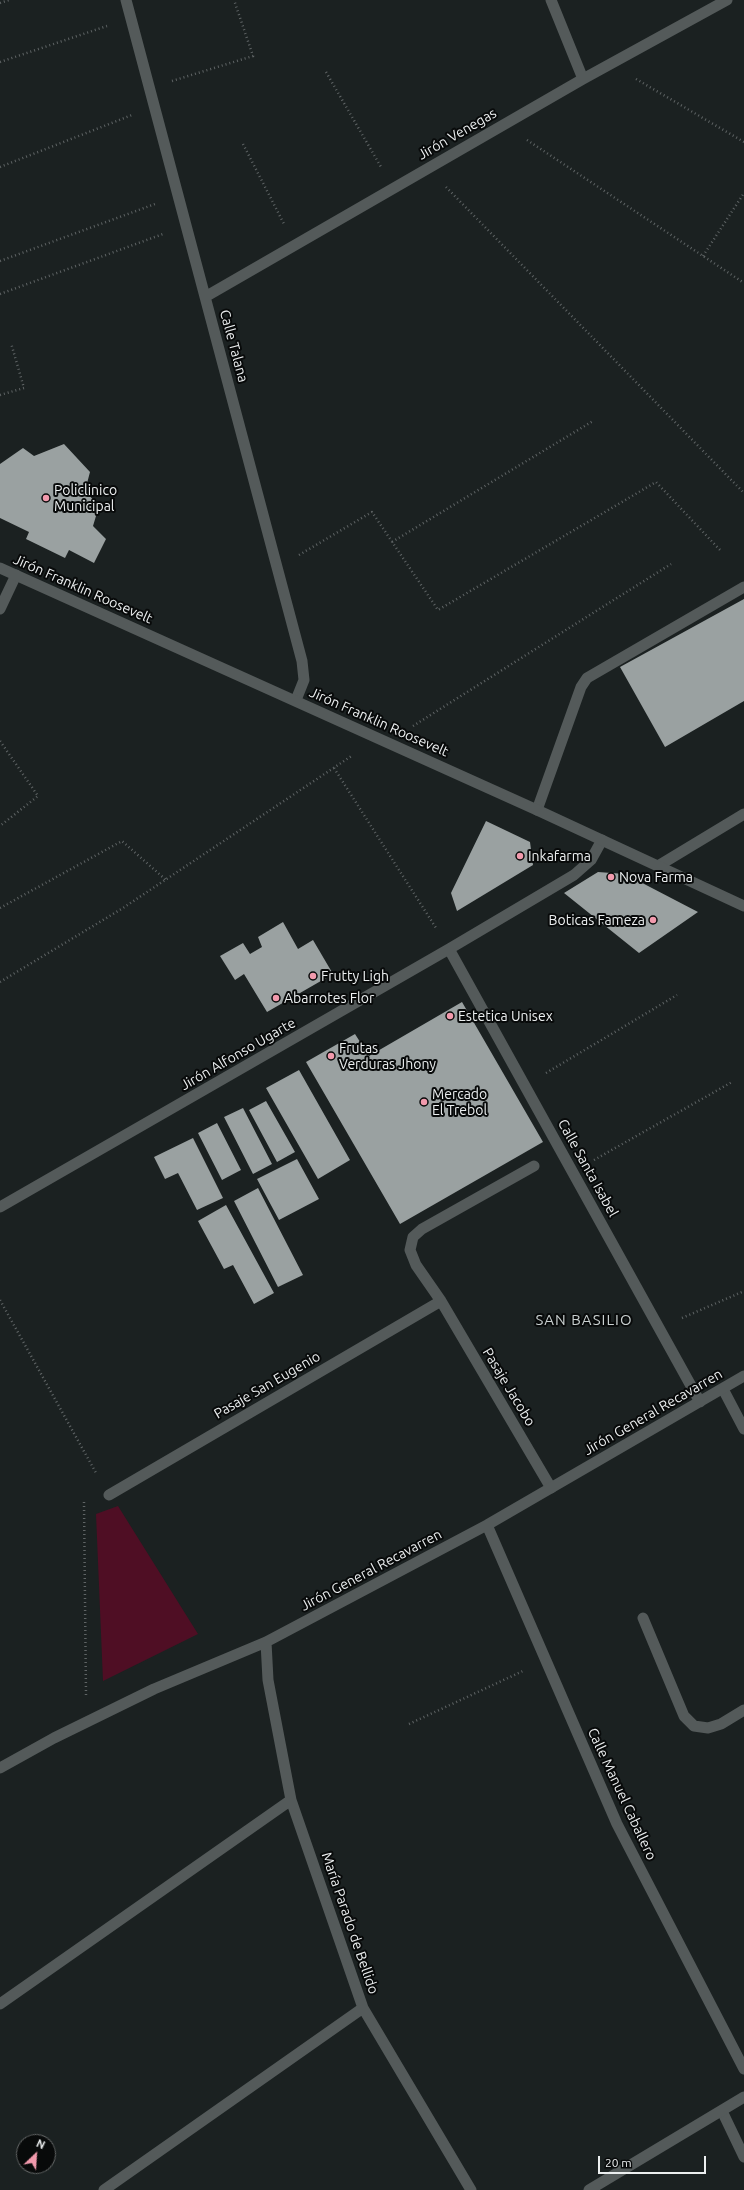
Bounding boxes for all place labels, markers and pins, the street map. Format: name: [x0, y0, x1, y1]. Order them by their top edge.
place label: Policlinico Municipal: [54, 482, 117, 514]
marker: Policlinico Municipal: [41, 493, 51, 503]
place label: Inkafarma: [528, 848, 591, 864]
marker: Inkafarma: [515, 851, 525, 861]
place label: Nova Farma: [619, 869, 693, 885]
marker: Nova Farma: [606, 872, 616, 882]
place label: Boticas Fameza: [549, 912, 645, 928]
marker: Boticas Fameza: [648, 915, 658, 925]
place label: Frutty Ligh: [321, 968, 389, 984]
marker: Frutty Ligh: [308, 971, 318, 981]
place label: Abarrotes Flor: [284, 990, 374, 1006]
marker: Abarrotes Flor: [271, 993, 281, 1003]
place label: Estetica Unisex: [458, 1008, 553, 1024]
marker: Estetica Unisex: [445, 1011, 455, 1021]
place label: Frutas Verduras Jhony: [339, 1040, 436, 1072]
marker: Frutas Verduras Jhony: [326, 1051, 336, 1061]
place label: Mercado El Trebol: [432, 1086, 487, 1118]
marker: Mercado El Trebol: [419, 1097, 429, 1107]

